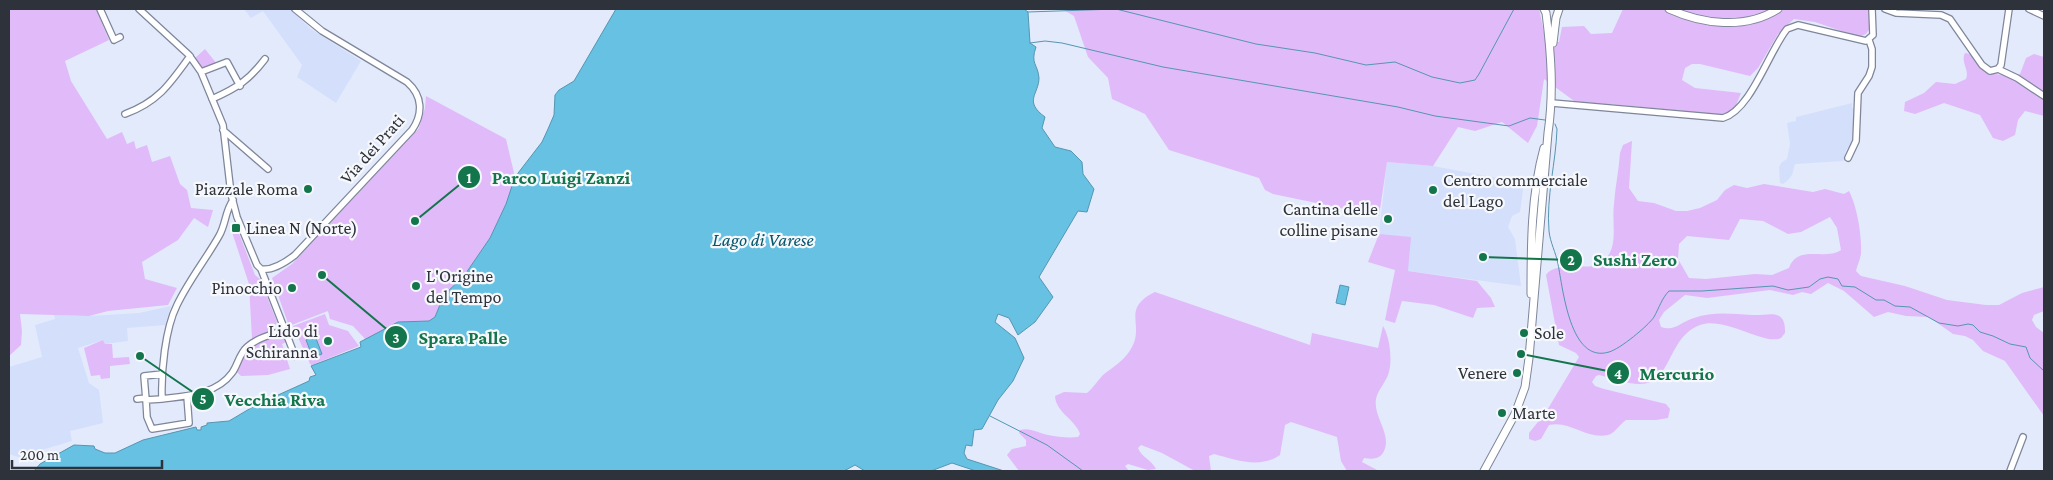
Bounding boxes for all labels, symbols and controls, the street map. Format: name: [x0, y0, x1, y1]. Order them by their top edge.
street label: Via dei Prati: [336, 110, 408, 188]
callout: Parco Luigi Zanzi: [457, 160, 640, 194]
text: Parco Luigi Zanzi: [492, 167, 631, 188]
text: 1: [466, 170, 472, 186]
place label: Centro commerciale del Lago: [1443, 170, 1588, 211]
place label: Piazzale Roma: [195, 179, 298, 199]
marker: Piazzale Roma: [302, 183, 314, 195]
marker: Centro commerciale del Lago: [1427, 184, 1439, 196]
place label: Cantina delle colline pisane: [1279, 199, 1378, 240]
marker: Cantina delle colline pisane: [1382, 213, 1394, 225]
place label: Linea N (Norte): [246, 218, 357, 239]
marker: Linea N (Norte): [230, 222, 242, 234]
water label: Lago di Varese: [712, 229, 814, 250]
callout: Sushi Zero: [1558, 243, 1687, 277]
text: Sushi Zero: [1593, 249, 1677, 270]
text: 2: [1567, 252, 1575, 268]
place label: L'Origine del Tempo: [426, 266, 501, 307]
place label: Pinocchio: [212, 278, 282, 298]
marker: L'Origine del Tempo: [410, 280, 422, 292]
marker: Pinocchio: [286, 282, 298, 294]
callout: Spara Palle: [383, 320, 517, 354]
place label: Lido di Schiranna: [246, 321, 318, 362]
place label: Sole: [1534, 323, 1564, 343]
text: Spara Palle: [419, 327, 508, 348]
marker: Sole: [1518, 327, 1530, 339]
text: 3: [392, 330, 400, 346]
marker: Lido di Schiranna: [322, 335, 334, 347]
callout: Mercurio: [1605, 356, 1725, 390]
place label: Venere: [1458, 363, 1507, 383]
text: Mercurio: [1640, 363, 1715, 384]
text: 4: [1614, 366, 1622, 382]
marker: Venere: [1511, 367, 1523, 379]
callout: Vecchia Riva: [190, 382, 336, 416]
text: Vecchia Riva: [224, 389, 326, 410]
text: 5: [199, 391, 207, 407]
place label: Marte: [1512, 403, 1556, 423]
marker: Marte: [1496, 407, 1508, 419]
scale bar: [12, 438, 162, 470]
text: 200 m: [20, 447, 59, 463]

